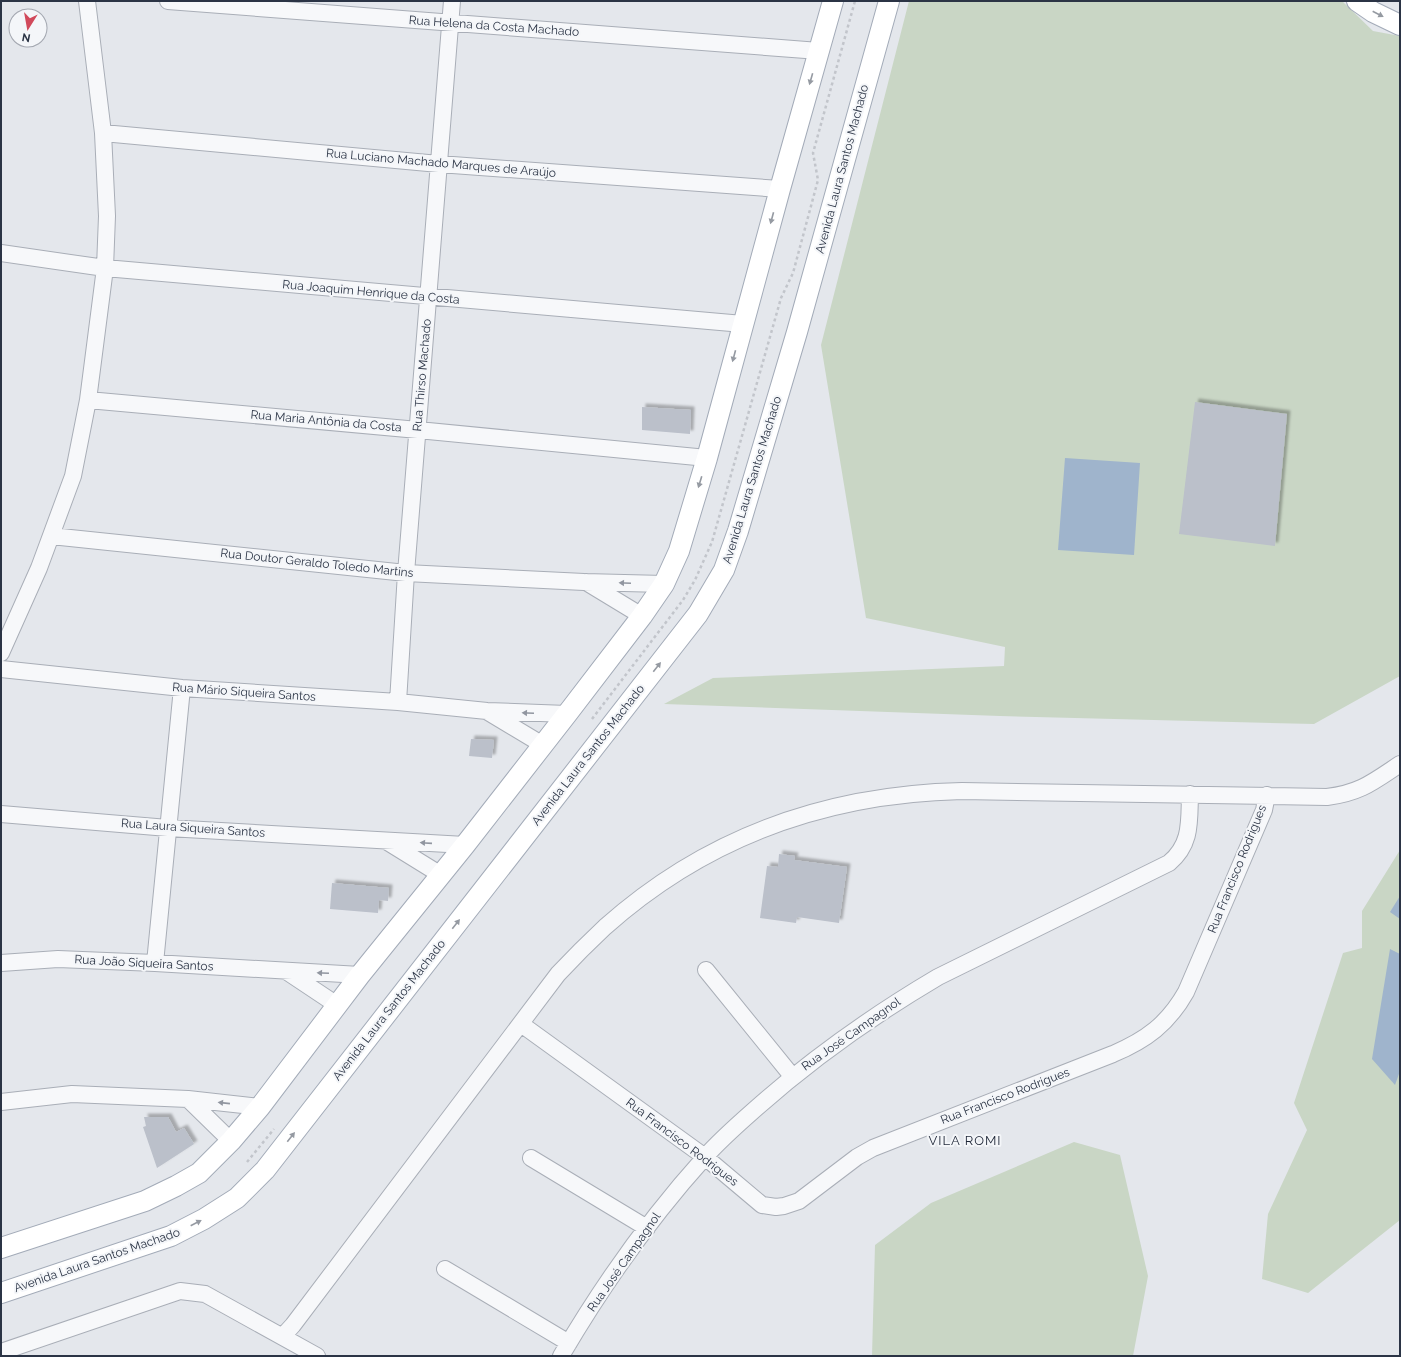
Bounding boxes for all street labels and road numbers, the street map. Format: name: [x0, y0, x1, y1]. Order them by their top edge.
street label: Rua Helena da Costa Machado: [408, 13, 580, 39]
street label: Avenida Laura Santos Machado: [813, 83, 871, 255]
street label: Rua Luciano Machado Marques de Araújo: [325, 146, 557, 180]
street label: Rua Joaquim Henrique da Costa: [282, 277, 460, 307]
street label: Rua Thirso Machado: [410, 318, 434, 432]
street label: Avenida Laura Santos Machado: [720, 395, 784, 565]
street label: Rua Maria Antônia da Costa: [250, 407, 402, 435]
street label: Rua Doutor Geraldo Toledo Martins: [220, 546, 414, 580]
street label: Rua Mário Siqueira Santos: [172, 680, 317, 704]
street label: Avenida Laura Santos Machado: [529, 682, 647, 828]
street label: Rua Francisco Rodrigues: [1205, 803, 1269, 935]
street label: Rua Laura Siqueira Santos: [120, 816, 266, 840]
street label: Avenida Laura Santos Machado: [330, 937, 448, 1083]
street label: Rua João Siqueira Santos: [74, 952, 214, 974]
street label: Rua José Campagnol: [799, 994, 904, 1073]
street label: Rua Francisco Rodrigues: [939, 1065, 1072, 1127]
street label: Rua Francisco Rodrigues: [623, 1095, 741, 1189]
street label: Rua José Campagnol: [585, 1209, 664, 1314]
street label: Avenida Laura Santos Machado: [12, 1225, 182, 1295]

